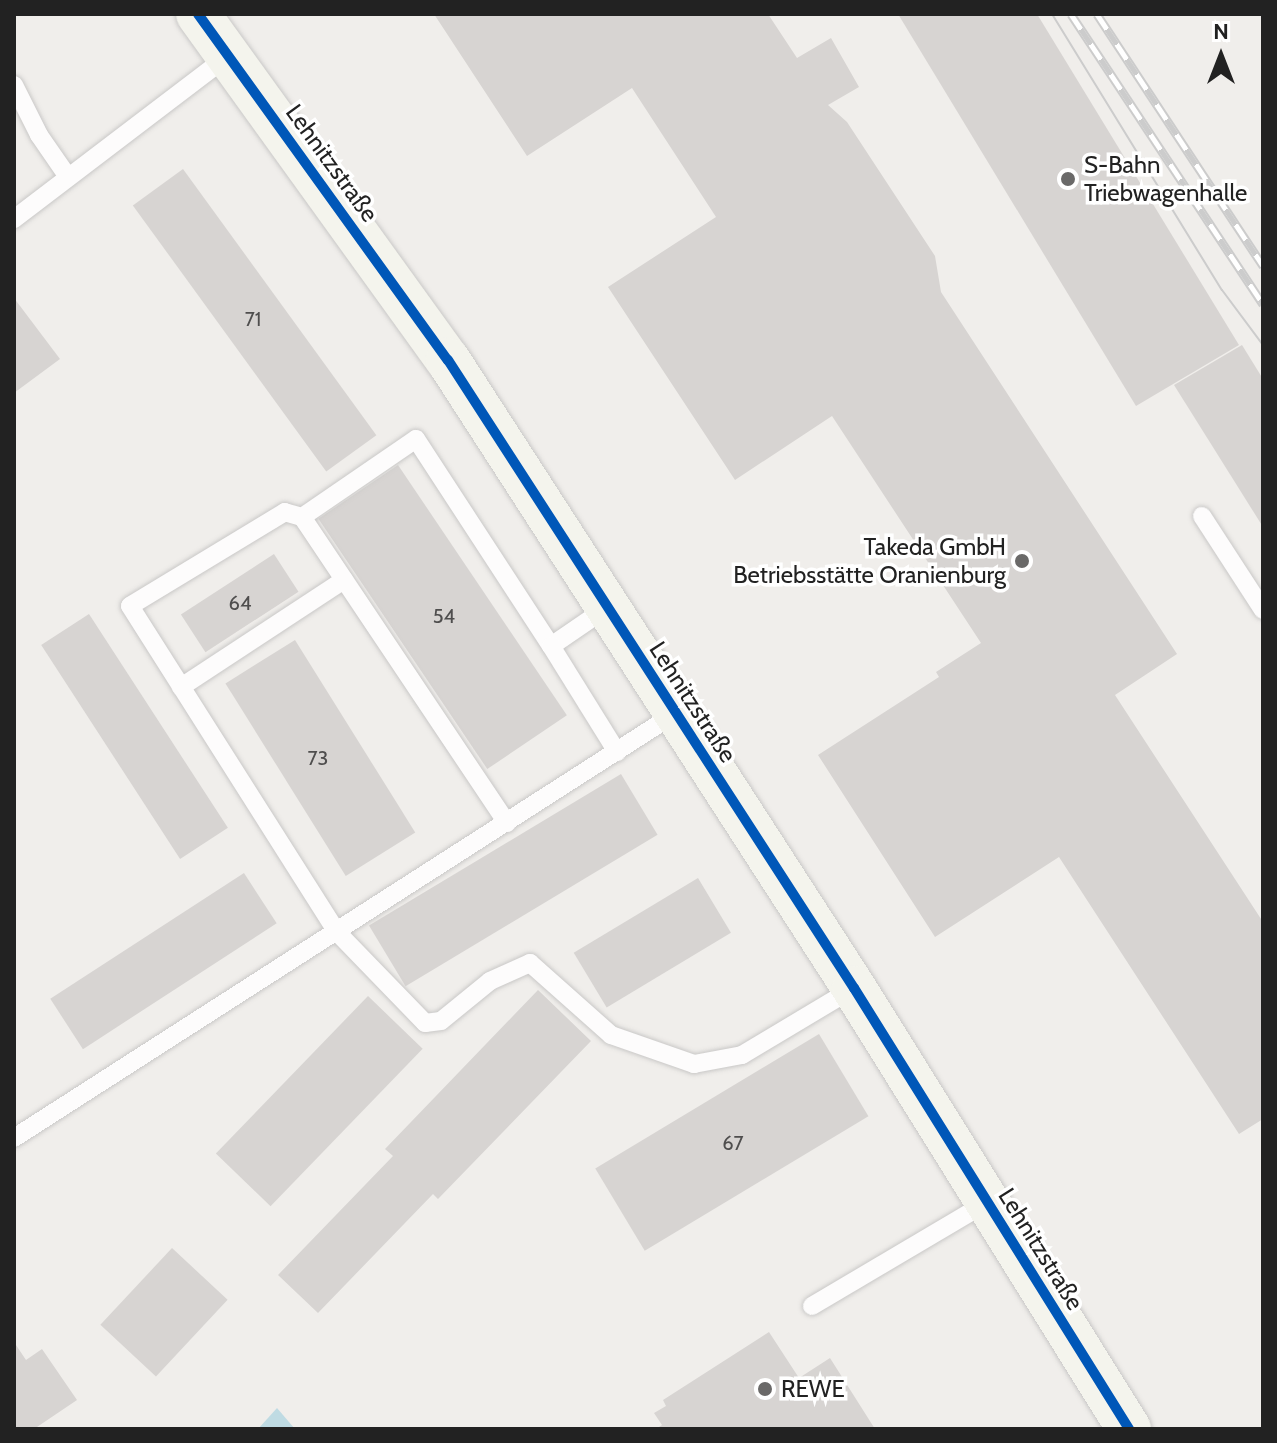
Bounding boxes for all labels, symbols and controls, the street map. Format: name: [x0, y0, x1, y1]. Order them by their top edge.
north arrow: [1181, 16, 1261, 96]
text: N: [1213, 18, 1229, 45]
street label: Lehnitzstraße: [280, 99, 384, 227]
place label: S-Bahn Triebwagenhalle: [1084, 151, 1247, 207]
marker: S-Bahn Triebwagenhalle: [1059, 170, 1077, 188]
house number: 71: [245, 307, 261, 331]
place label: Takeda GmbH Betriebsstätte Oranienburg: [733, 533, 1006, 589]
marker: Takeda GmbH Betriebsstätte Oranienburg: [1013, 552, 1031, 570]
house number: 64: [229, 591, 251, 615]
house number: 54: [433, 604, 455, 628]
street label: Lehnitzstraße: [643, 636, 743, 768]
house number: 73: [308, 746, 328, 770]
house number: 67: [722, 1131, 744, 1155]
street label: Lehnitzstraße: [992, 1183, 1090, 1315]
place label: REWE: [781, 1375, 845, 1403]
marker: REWE: [756, 1380, 774, 1398]

